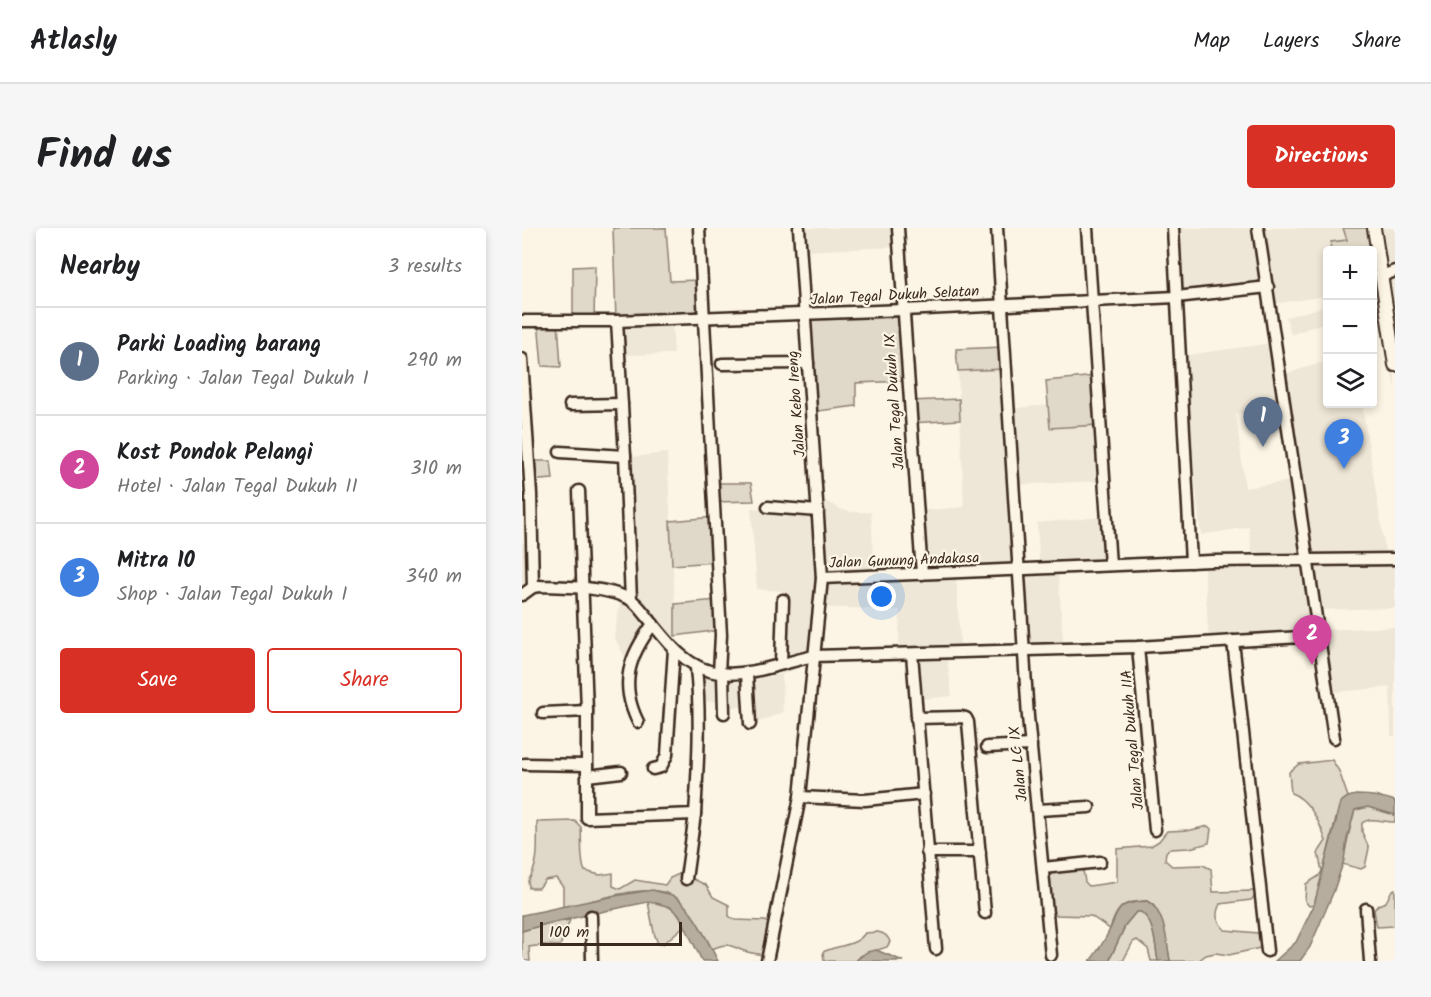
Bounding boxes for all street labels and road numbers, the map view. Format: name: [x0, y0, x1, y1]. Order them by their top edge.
street label: Jalan Tegal Dukuh Selatan: [810, 280, 980, 312]
street label: Jalan Tegal Dukuh IX: [878, 332, 912, 471]
street label: Jalan Kebo Ireng: [781, 350, 813, 458]
street label: Jalan Gunung Andakasa: [828, 546, 980, 576]
street label: Jalan Tegal Dukuh IIA: [1115, 669, 1151, 811]
street label: Jalan LC IX: [1003, 724, 1035, 803]

